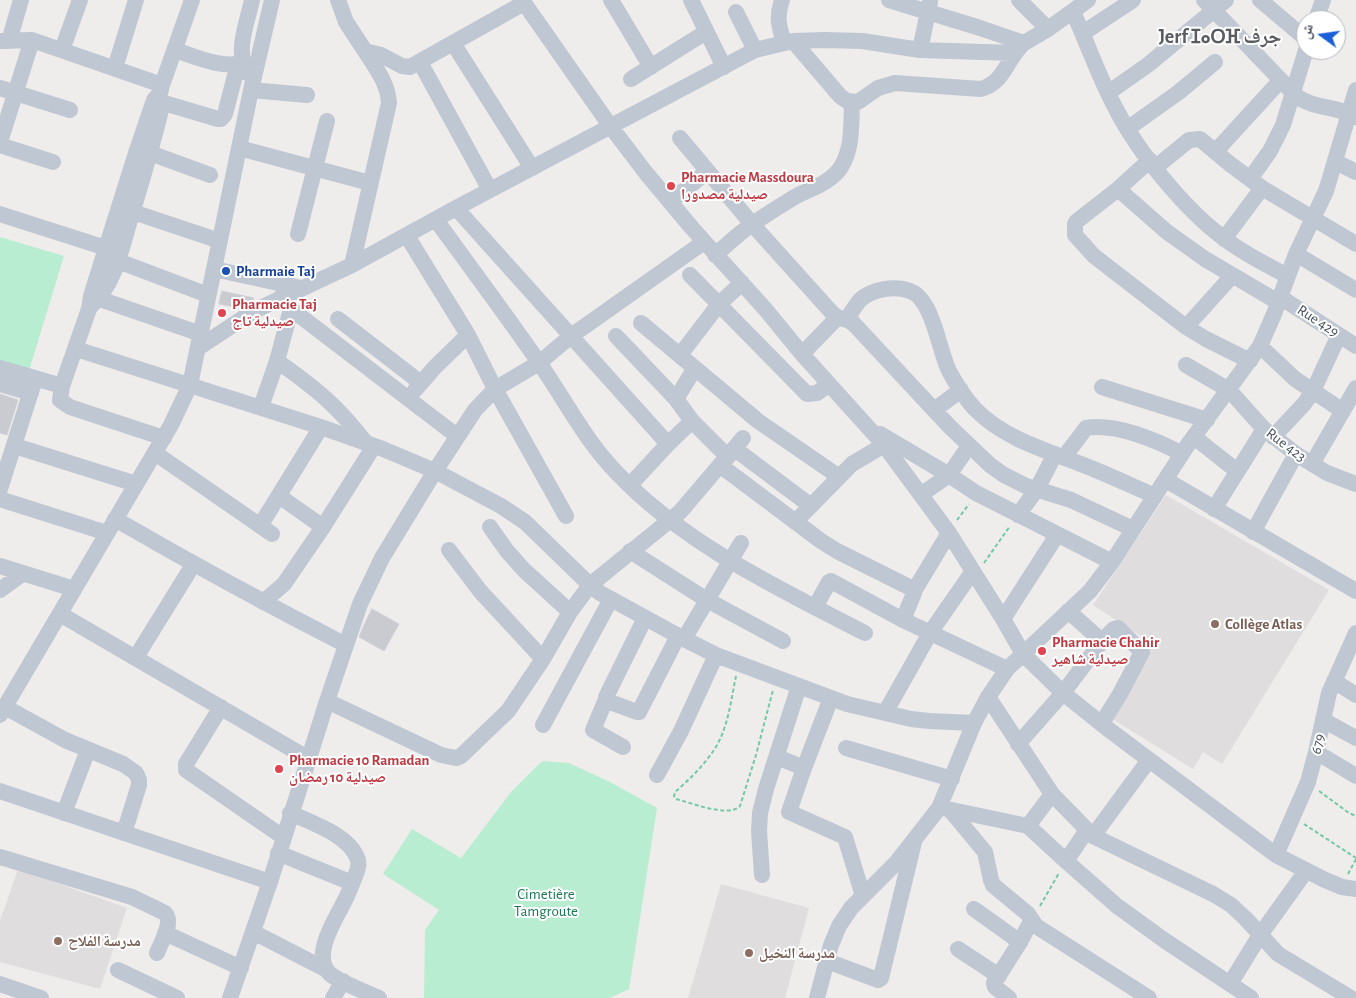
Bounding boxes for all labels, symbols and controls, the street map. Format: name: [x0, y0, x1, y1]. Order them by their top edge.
north arrow: [1296, 10, 1346, 60]
text: ش: [1299, 23, 1316, 41]
district label: Jerf ⵊⴰⵔⴼ جرف: [1159, 25, 1281, 49]
place label: Pharmacie Massdoura صيدلية مصدورا: [681, 168, 814, 203]
marker: Pharmacie Massdoura صيدلية مصدورا: [665, 180, 677, 192]
place label: Pharmaie Taj: [236, 262, 315, 280]
marker: Pharmaie Taj: [220, 265, 232, 277]
place label: Pharmacie Taj صيدلية تاج: [232, 295, 317, 330]
street label: Rue 429: [1294, 301, 1342, 341]
marker: Pharmacie Taj صيدلية تاج: [216, 307, 228, 319]
street label: Rue 423: [1263, 424, 1309, 466]
place label: Collège Atlas: [1225, 615, 1302, 633]
marker: Collège Atlas: [1209, 618, 1221, 630]
place label: Pharmacie Chahir صيدلية شاهير: [1052, 633, 1159, 668]
marker: Pharmacie Chahir صيدلية شاهير: [1036, 645, 1048, 657]
street label: 679: [1307, 732, 1329, 756]
place label: Pharmacie 10 Ramadan صيدلية 10 رمضان: [289, 751, 430, 786]
marker: Pharmacie 10 Ramadan صيدلية 10 رمضان: [273, 763, 285, 775]
park label: Cimetière Tamgroute: [514, 885, 578, 920]
place label: مدرسة الفلاح: [68, 932, 141, 950]
marker: مدرسة الفلاح: [52, 935, 64, 947]
place label: مدرسة النخيل: [759, 944, 835, 962]
marker: مدرسة النخيل: [743, 947, 755, 959]

